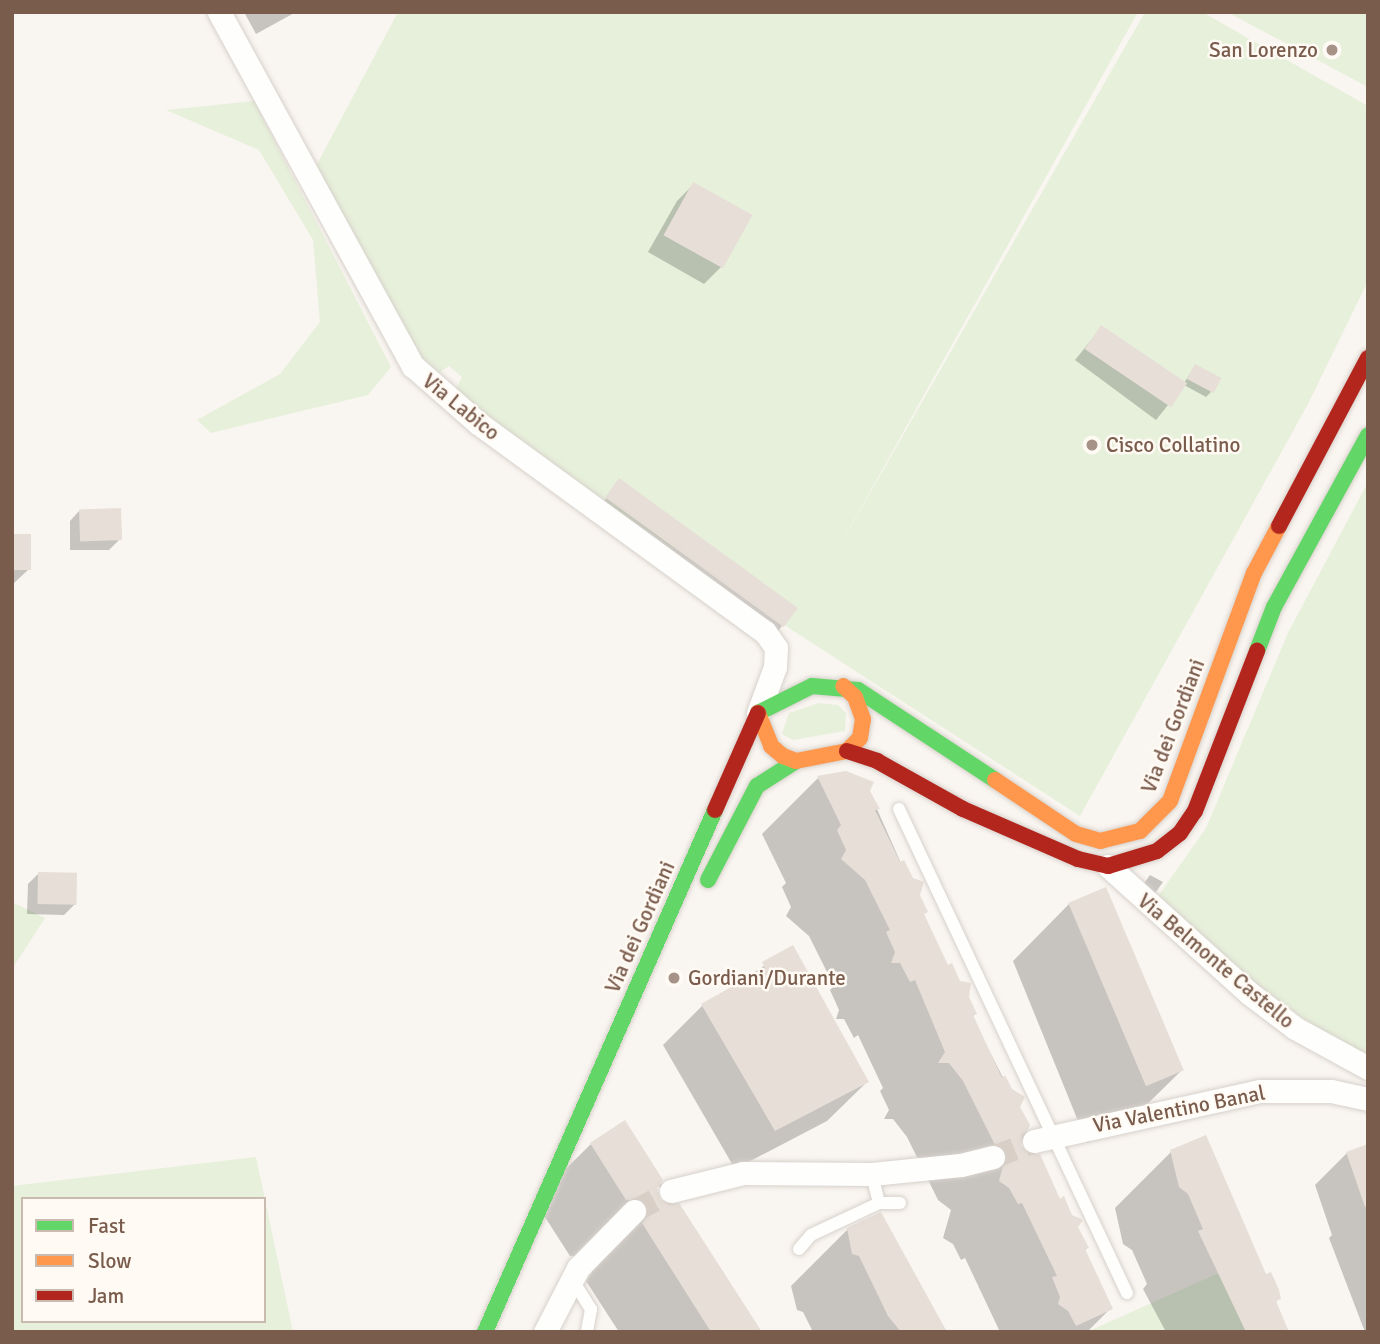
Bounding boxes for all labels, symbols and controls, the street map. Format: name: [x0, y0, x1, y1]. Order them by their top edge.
place label: San Lorenzo: [1209, 37, 1318, 63]
marker: San Lorenzo: [1324, 42, 1340, 58]
street label: Via Labico: [417, 368, 505, 446]
place label: Cisco Collatino: [1106, 432, 1240, 458]
marker: Cisco Collatino: [1084, 437, 1100, 453]
street label: Via dei Gordiani: [1136, 655, 1210, 797]
street label: Via dei Gordiani: [600, 857, 680, 997]
street label: Via Belmonte Castello: [1133, 888, 1299, 1034]
place label: Gordiani/Durante: [688, 965, 846, 991]
marker: Gordiani/Durante: [666, 970, 682, 986]
street label: Via Valentino Banal: [1091, 1080, 1267, 1138]
legend: [21, 1197, 266, 1323]
text: Fast: [88, 1213, 125, 1239]
text: Slow: [88, 1248, 132, 1274]
text: Jam: [88, 1283, 124, 1309]

